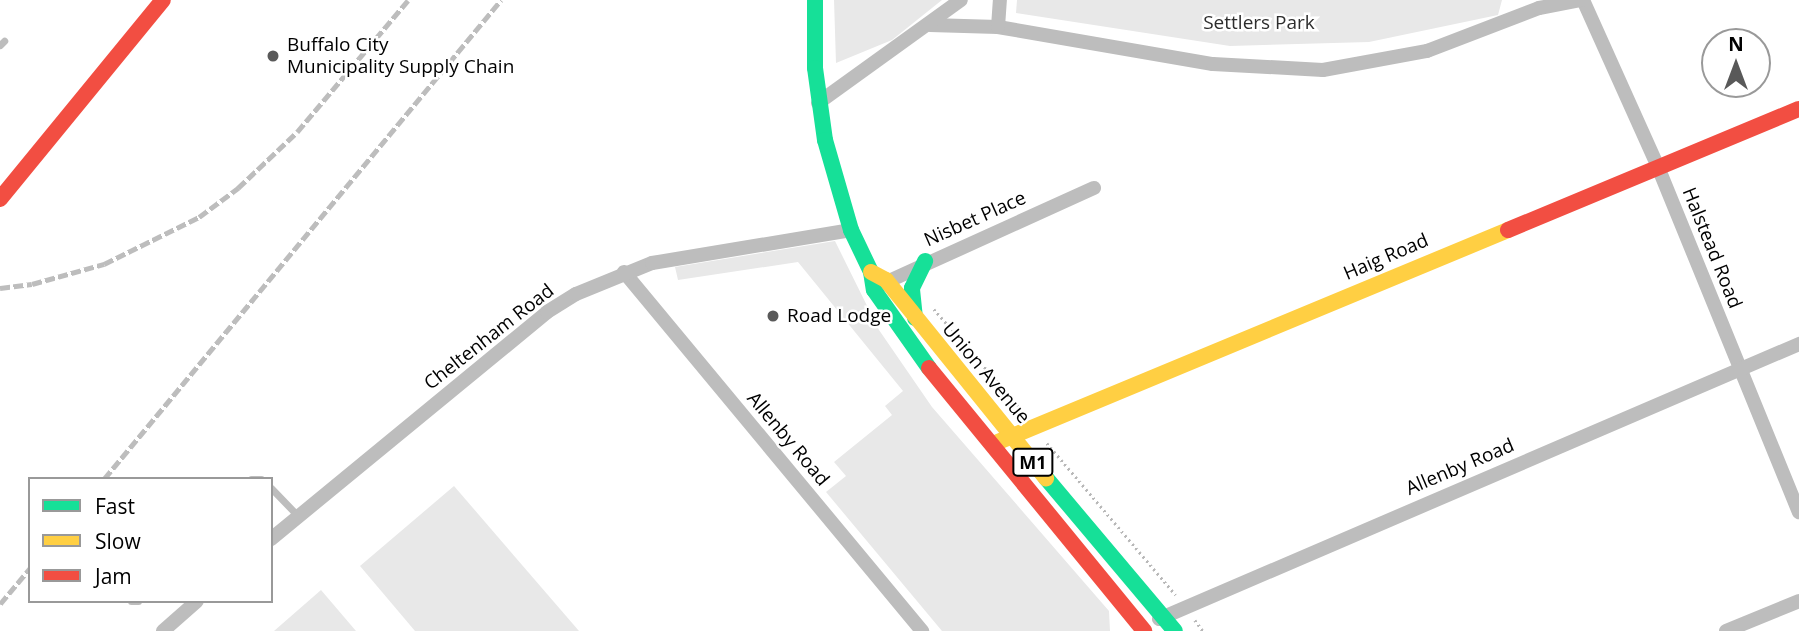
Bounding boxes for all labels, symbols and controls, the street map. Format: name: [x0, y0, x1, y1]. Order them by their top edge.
park label: Settlers Park: [1203, 12, 1315, 34]
north arrow: [1701, 28, 1771, 98]
text: N: [1728, 31, 1744, 57]
place label: Buffalo City Municipality Supply Chain: [287, 34, 514, 78]
marker: Buffalo City Municipality Supply Chain: [265, 48, 281, 64]
street label: Halstead Road: [1677, 184, 1747, 312]
street label: Nisbet Place: [921, 186, 1029, 252]
street label: Haig Road: [1340, 229, 1432, 285]
street label: Cheltenham Road: [420, 279, 558, 395]
place label: Road Lodge: [787, 305, 891, 327]
marker: Road Lodge: [765, 308, 781, 324]
street label: Union Avenue: [937, 318, 1035, 428]
street label: Allenby Road: [742, 387, 834, 491]
street label: Allenby Road: [1402, 434, 1518, 500]
road number: M1: [1012, 448, 1054, 476]
legend: [28, 477, 273, 603]
text: Fast: [95, 492, 135, 520]
text: Slow: [95, 527, 141, 555]
text: Jam: [95, 562, 132, 590]

